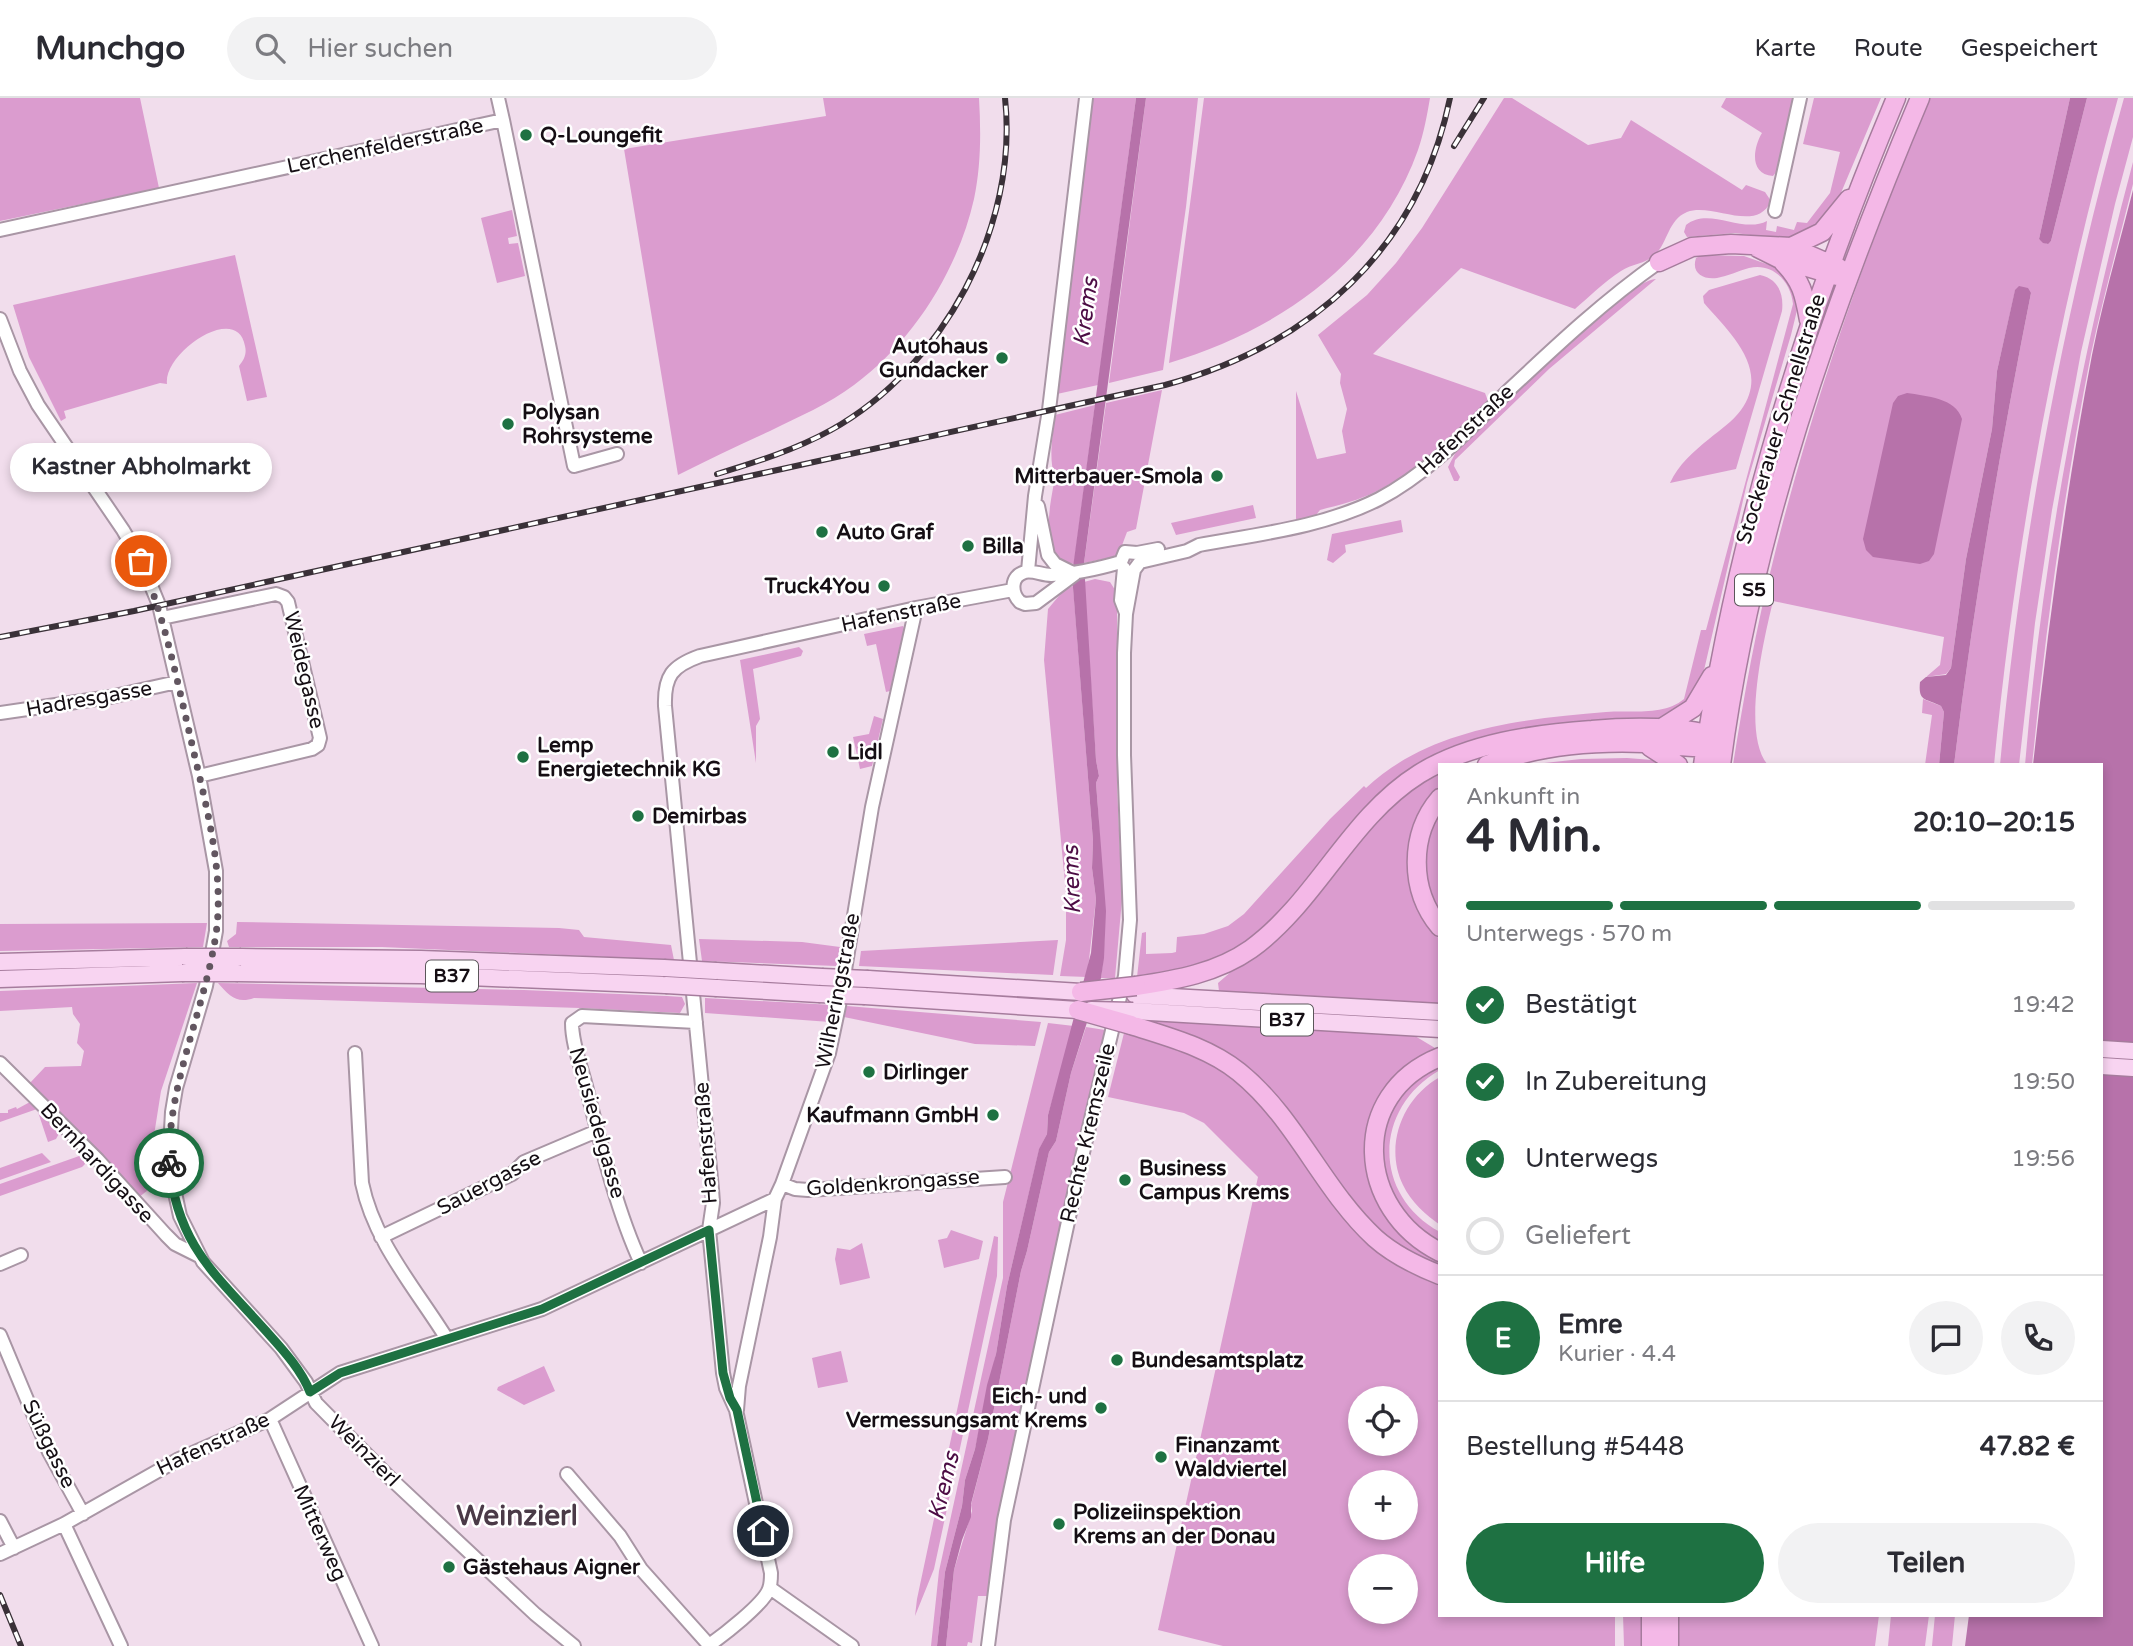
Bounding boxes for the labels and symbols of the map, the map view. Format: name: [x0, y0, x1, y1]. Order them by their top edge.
street label: Lerchenfelderstraße: [284, 113, 486, 179]
place label: Q-Loungefit: [540, 123, 663, 148]
marker: Q-Loungefit: [518, 127, 534, 143]
water label: Krems: [1067, 274, 1105, 348]
street label: Stockerauer Schnellstraße: [1731, 291, 1831, 547]
place label: Autohaus Gundacker: [879, 334, 989, 383]
marker: Autohaus Gundacker: [994, 350, 1010, 366]
street label: Hafenstraße: [1413, 379, 1519, 481]
place label: Polysan Rohrsysteme: [522, 400, 653, 449]
marker: Polysan Rohrsysteme: [500, 416, 516, 432]
callout: Kastner Abholmarkt: [10, 442, 272, 491]
place label: Mitterbauer-Smola: [1014, 464, 1203, 489]
marker: Mitterbauer-Smola: [1209, 468, 1225, 484]
place label: Auto Graf: [836, 520, 935, 545]
marker: Auto Graf: [814, 524, 830, 540]
pin: [111, 531, 171, 591]
place label: Billa: [982, 534, 1024, 559]
marker: Billa: [960, 538, 976, 554]
place label: Truck4You: [763, 574, 870, 599]
road number: S5: [1735, 575, 1773, 606]
marker: Truck4You: [876, 578, 892, 594]
street label: Hafenstraße: [839, 588, 963, 638]
street label: Weidegasse: [278, 609, 330, 731]
street label: Hadresgasse: [24, 676, 154, 722]
place label: Lemp Energietechnik KG: [537, 733, 721, 782]
place label: Lidl: [847, 740, 883, 765]
marker: Lidl: [825, 744, 841, 760]
marker: Lemp Energietechnik KG: [515, 749, 531, 765]
place label: Demirbas: [652, 804, 747, 829]
marker: Demirbas: [630, 808, 646, 824]
water label: Krems: [1057, 843, 1087, 915]
street label: Wilheringstraße: [811, 911, 865, 1071]
road number: B37: [426, 960, 478, 992]
road number: B37: [1261, 1004, 1313, 1036]
street label: Rechte Kremszeile: [1055, 1041, 1121, 1225]
street label: Neusiedelgasse: [563, 1045, 631, 1201]
place label: Dirlinger: [883, 1060, 969, 1085]
marker: Dirlinger: [861, 1064, 877, 1080]
street label: Hafenstraße: [689, 1081, 723, 1205]
street label: Bernhardigasse: [35, 1098, 159, 1228]
place label: Kaufmann GmbH: [806, 1103, 979, 1128]
marker: Kaufmann GmbH: [985, 1107, 1001, 1123]
courier: [134, 1128, 204, 1198]
street label: Sauergasse: [433, 1145, 545, 1221]
place label: Business Campus Krems: [1139, 1156, 1289, 1205]
street label: Goldenkrongasse: [806, 1164, 981, 1202]
marker: Business Campus Krems: [1117, 1172, 1133, 1188]
place label: Bundesamtsplatz: [1131, 1348, 1304, 1373]
marker: Bundesamtsplatz: [1109, 1352, 1125, 1368]
place label: Eich- und Vermessungsamt Krems: [846, 1384, 1087, 1433]
street label: Süßgasse: [17, 1396, 81, 1492]
marker: Eich- und Vermessungsamt Krems: [1093, 1400, 1109, 1416]
street label: Hafenstraße: [152, 1407, 274, 1481]
street label: Weinzierl: [323, 1410, 405, 1492]
place label: Finanzamt Waldviertel: [1175, 1433, 1287, 1482]
water label: Krems: [922, 1447, 966, 1523]
marker: Finanzamt Waldviertel: [1153, 1449, 1169, 1465]
street label: Mitterweg: [288, 1481, 352, 1585]
district label: Weinzierl: [456, 1499, 578, 1533]
place label: Polizeiinspektion Krems an der Donau: [1073, 1500, 1276, 1549]
pin: [733, 1501, 793, 1561]
marker: Polizeiinspektion Krems an der Donau: [1051, 1516, 1067, 1532]
place label: Gästehaus Aigner: [463, 1555, 641, 1580]
marker: Gästehaus Aigner: [441, 1559, 457, 1575]

